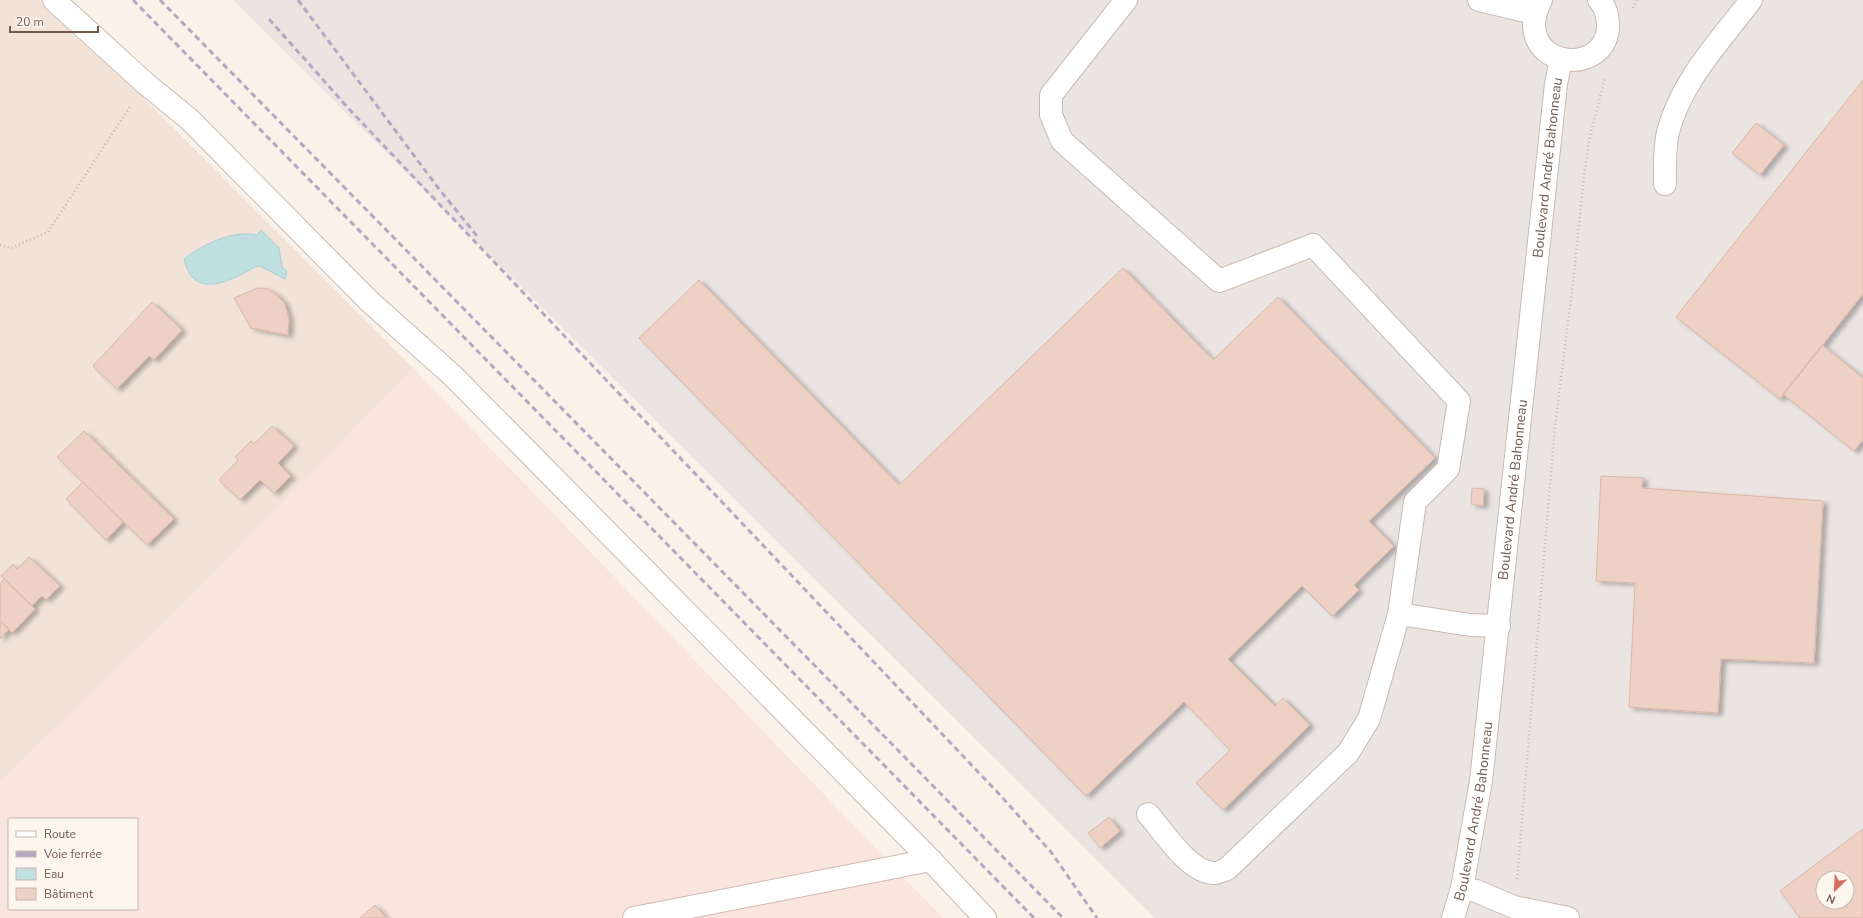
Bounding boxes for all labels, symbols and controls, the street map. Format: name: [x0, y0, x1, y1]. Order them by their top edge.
scale bar: [10, 8, 98, 34]
text: 20 m: [16, 14, 44, 30]
street label: Boulevard André Bahonneau: [1528, 76, 1567, 259]
street label: Boulevard André Bahonneau: [1494, 399, 1532, 581]
street label: Boulevard André Bahonneau: [1450, 721, 1497, 903]
legend: [8, 818, 138, 910]
text: Route: [44, 826, 76, 842]
text: Voie ferrée: [43, 846, 102, 862]
text: Eau: [44, 866, 64, 882]
north arrow: [1815, 870, 1855, 910]
text: Bâtiment: [44, 886, 94, 902]
text: N: [1824, 890, 1838, 907]

